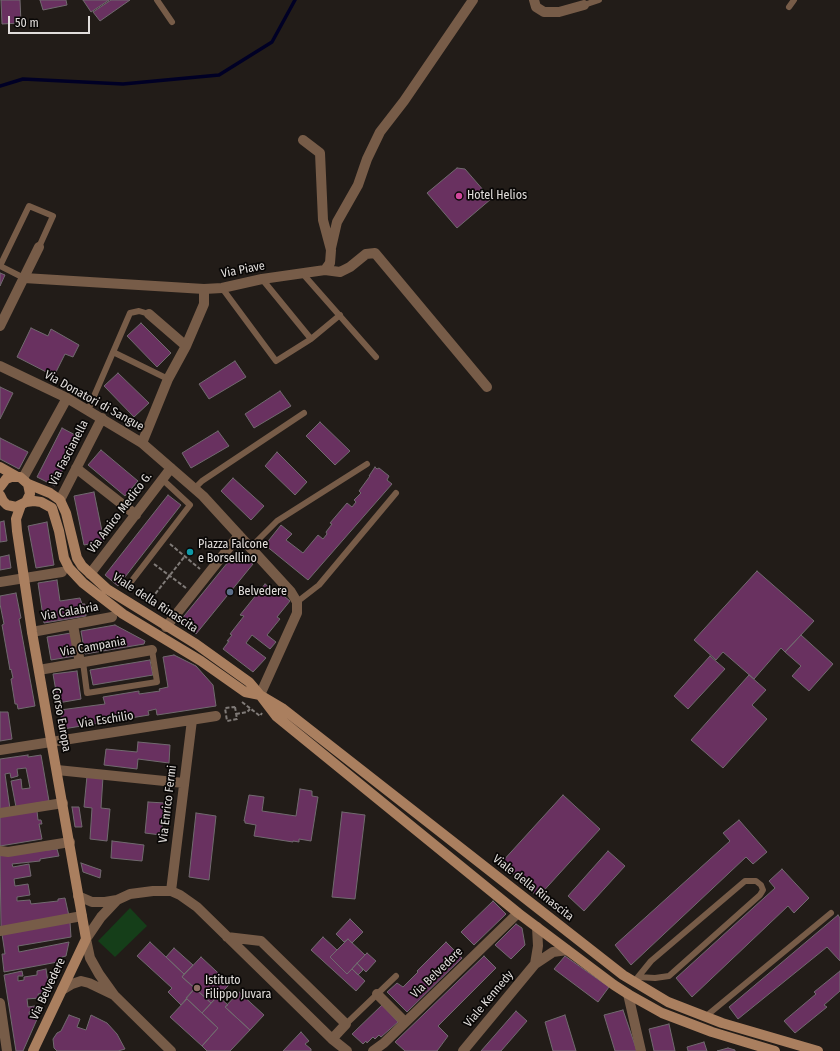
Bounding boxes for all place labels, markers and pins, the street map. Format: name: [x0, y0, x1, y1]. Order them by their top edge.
place label: Hotel Helios: [467, 189, 527, 203]
marker: Hotel Helios: [454, 191, 464, 201]
place label: Piazza Falcone e Borsellino: [198, 538, 268, 566]
marker: Piazza Falcone e Borsellino: [185, 547, 195, 557]
place label: Belvedere: [238, 585, 287, 599]
marker: Belvedere: [225, 587, 235, 597]
place label: Istituto Filippo Juvara: [205, 974, 271, 1002]
marker: Istituto Filippo Juvara: [192, 983, 202, 993]

